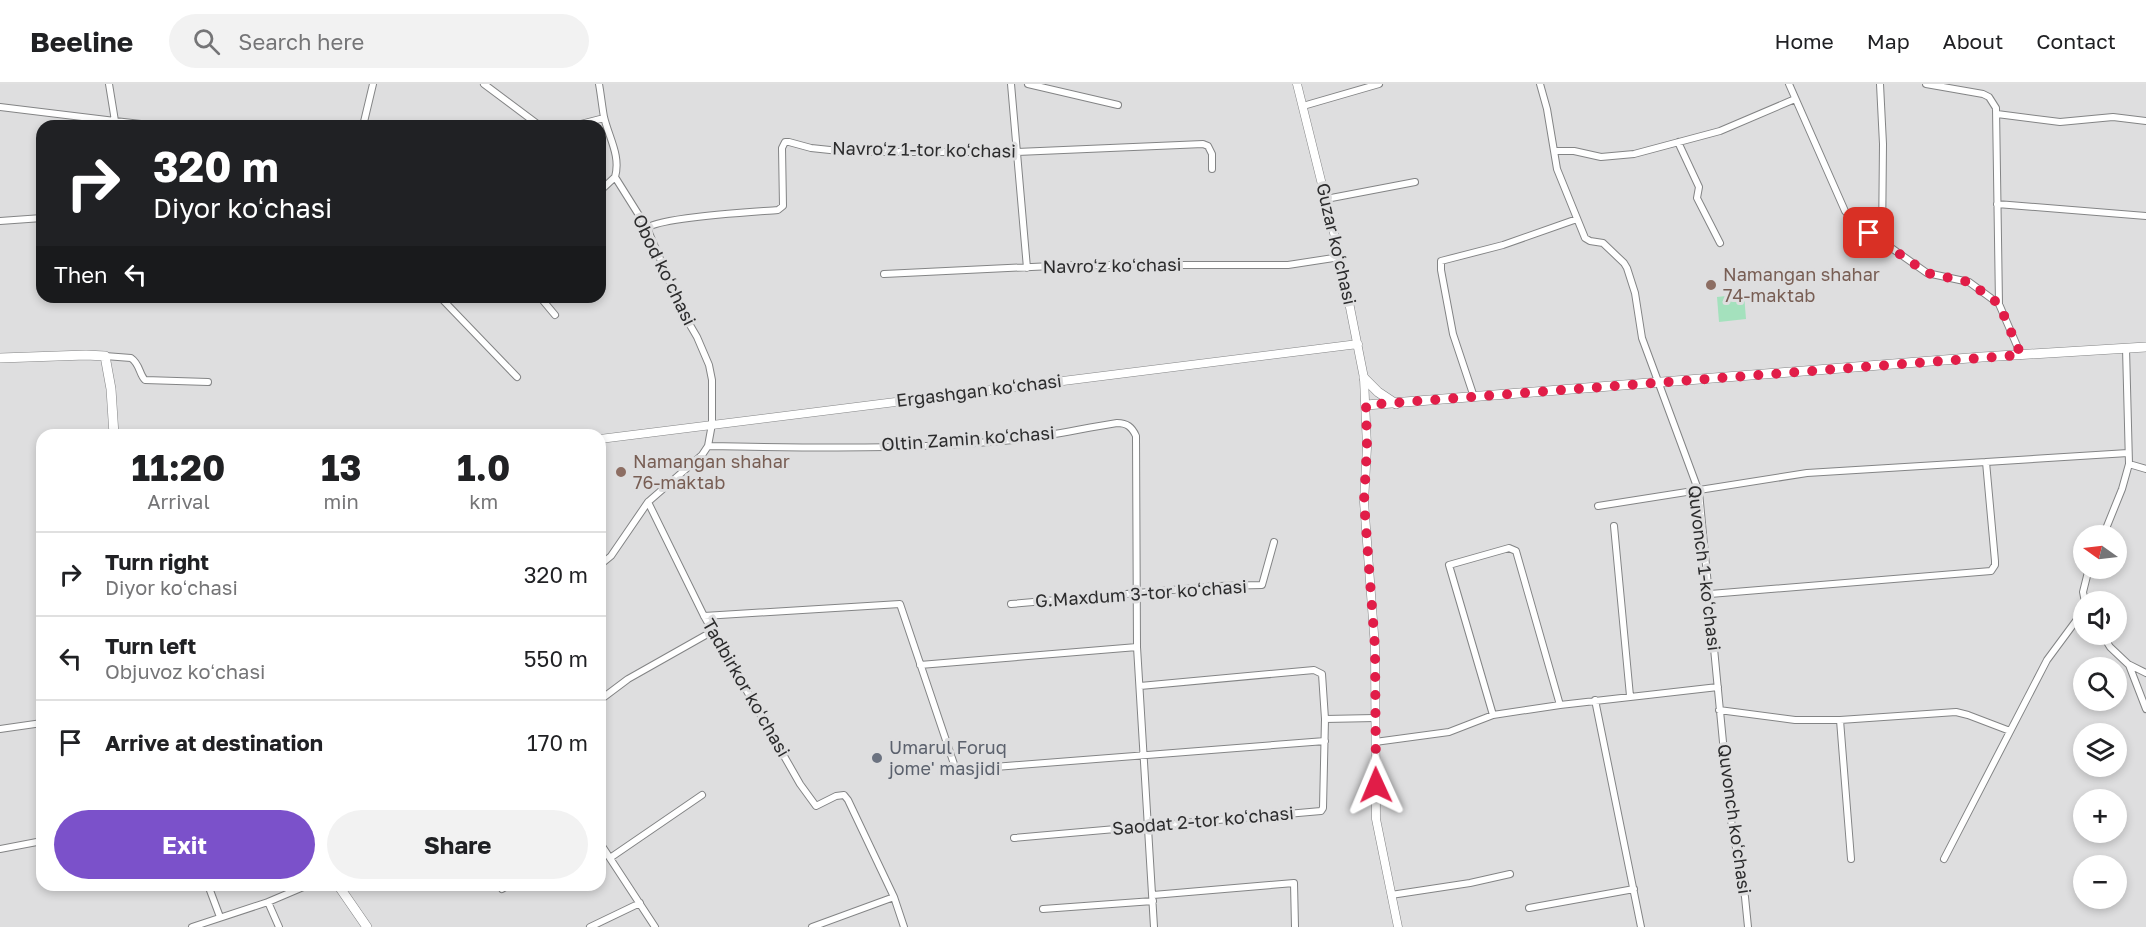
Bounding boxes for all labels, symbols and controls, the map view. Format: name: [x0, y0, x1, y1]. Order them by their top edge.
search box: [169, 14, 589, 68]
text: Beeline: [30, 25, 133, 58]
icon: search: [190, 25, 223, 58]
text: Search here: [238, 28, 364, 55]
text: Home: [1774, 28, 1834, 54]
text: Map: [1867, 28, 1910, 54]
text: About: [1943, 28, 2003, 54]
text: Contact: [2036, 28, 2116, 54]
street label: Navroʻz 1-tor koʻchasi: [832, 136, 1016, 162]
text: 320 m: [153, 141, 279, 191]
icon: right: [54, 144, 132, 222]
street label: Guzar koʻchasi: [1312, 181, 1362, 307]
text: Diyor koʻchasi: [153, 192, 332, 224]
pin: [1843, 207, 1894, 258]
street label: Obod koʻchasi: [629, 210, 701, 329]
icon: arrive: [1852, 216, 1885, 249]
street label: Navroʻz koʻchasi: [1042, 253, 1182, 277]
icon: left: [119, 258, 152, 291]
text: Then: [54, 261, 107, 288]
place label: Namangan shahar 74-maktab: [1723, 263, 1880, 306]
marker: Namangan shahar 74-maktab: [1704, 278, 1718, 292]
street label: Ergashgan koʻchasi: [895, 369, 1063, 411]
street label: Oltin Zamin koʻchasi: [881, 421, 1055, 455]
text: 11:20: [132, 446, 225, 489]
text: 13: [321, 446, 361, 489]
text: 1.0: [457, 446, 510, 489]
place label: Namangan shahar 76-maktab: [633, 450, 790, 493]
marker: Namangan shahar 76-maktab: [614, 465, 628, 479]
street label: Quvonch 1-koʻchasi: [1684, 484, 1726, 652]
text: Arrival: [147, 489, 210, 513]
text: min: [324, 489, 359, 513]
text: km: [469, 489, 498, 513]
north arrow: [2073, 525, 2127, 579]
map controls: [2073, 525, 2127, 909]
text: Turn right: [105, 548, 209, 575]
icon: right: [54, 558, 87, 591]
text: 320 m: [524, 561, 588, 588]
text: Diyor koʻchasi: [105, 575, 238, 599]
street label: G.Maxdum 3-tor koʻchasi: [1034, 575, 1248, 611]
button: sound: [2073, 591, 2127, 645]
street label: Tadbirkor koʻchasi: [698, 615, 795, 760]
text: Turn left: [105, 632, 196, 659]
icon: left: [54, 642, 87, 675]
text: 550 m: [524, 645, 588, 672]
button: search: [2073, 657, 2127, 711]
text: Objuvoz koʻchasi: [105, 659, 265, 683]
button: layers: [2073, 723, 2127, 777]
icon: arrive: [54, 726, 87, 759]
text: Arrive at destination: [105, 729, 323, 756]
text: 170 m: [527, 729, 588, 756]
place label: Umarul Foruq jome' masjidi: [888, 736, 1007, 779]
street label: Quvonch koʻchasi: [1714, 742, 1756, 895]
marker: Umarul Foruq jome' masjidi: [870, 751, 884, 765]
position arrow: [1344, 753, 1408, 817]
button: +: [2073, 789, 2127, 843]
street label: Saodat 2-tor koʻchasi: [1111, 801, 1295, 839]
button: Exit: [54, 810, 315, 879]
button: Share: [327, 810, 588, 879]
button: −: [2073, 855, 2127, 909]

